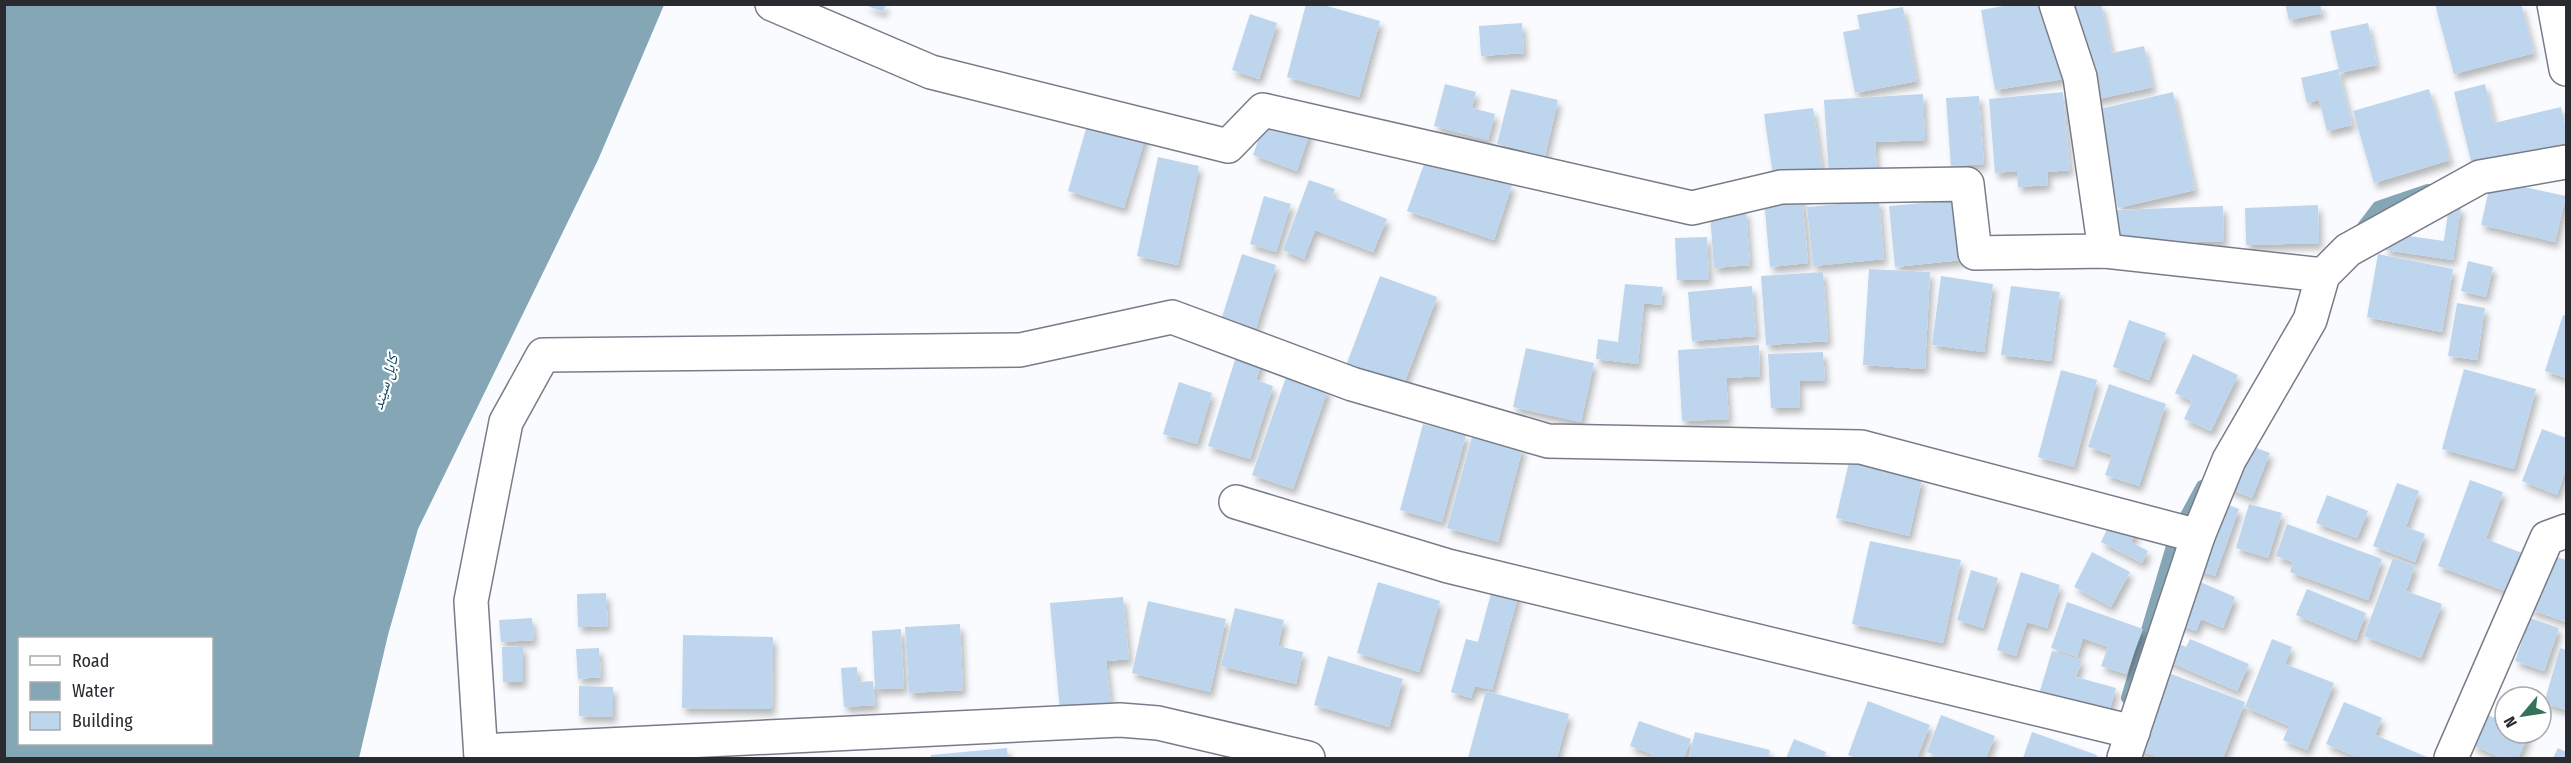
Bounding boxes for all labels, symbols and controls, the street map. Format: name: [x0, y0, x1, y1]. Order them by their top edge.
water label: کابل سيند: [368, 350, 404, 412]
legend: [18, 637, 213, 745]
text: Road: [72, 650, 109, 672]
text: Water: [72, 680, 115, 702]
north arrow: [2493, 685, 2553, 745]
text: Building: [72, 710, 133, 732]
text: N: [2500, 713, 2521, 731]

